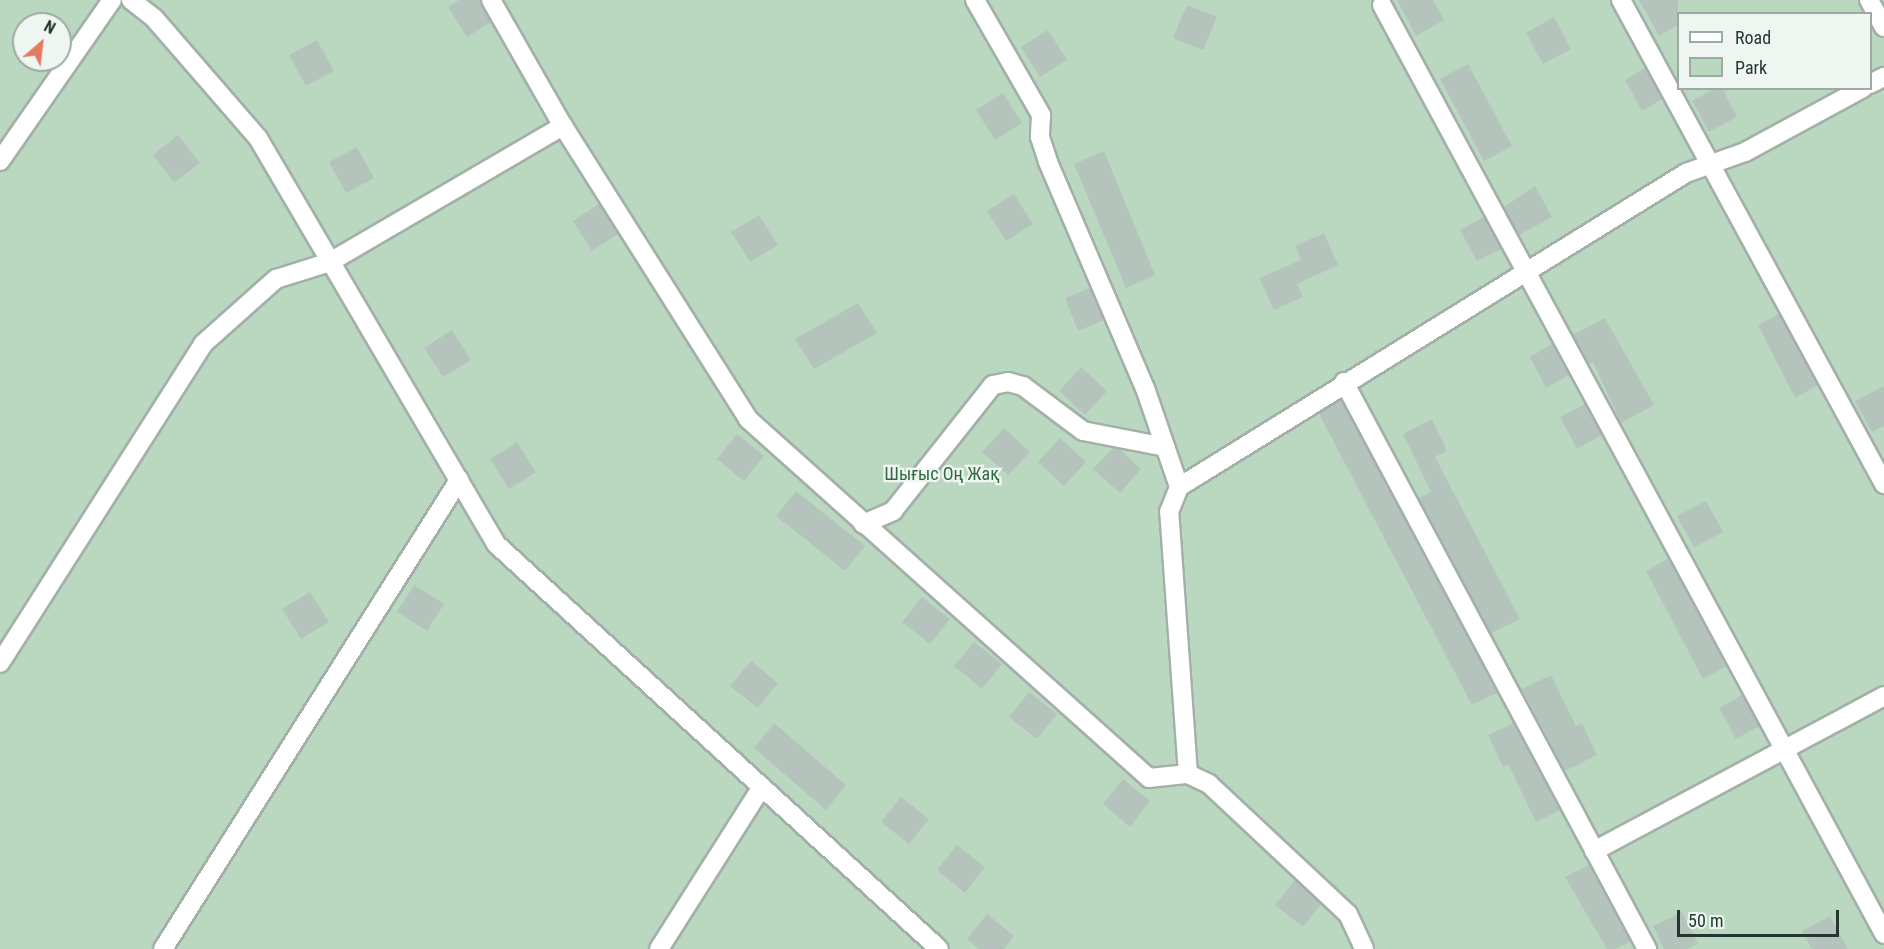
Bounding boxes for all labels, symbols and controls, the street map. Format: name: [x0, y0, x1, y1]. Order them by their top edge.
north arrow: [12, 12, 72, 72]
legend: [1677, 12, 1872, 90]
text: N: [41, 17, 59, 38]
text: Road: [1735, 27, 1771, 48]
text: Park: [1735, 57, 1767, 78]
park label: Шығыс Оң Жақ: [884, 463, 1000, 485]
scale bar: [1680, 898, 1842, 936]
text: 50 m: [1688, 910, 1723, 931]

